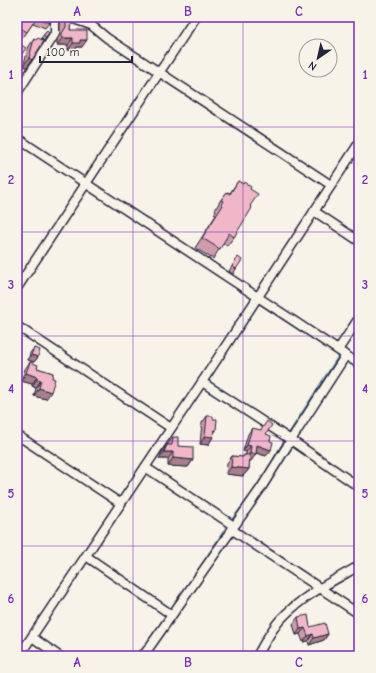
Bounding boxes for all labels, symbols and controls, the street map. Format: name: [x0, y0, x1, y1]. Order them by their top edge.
text: A: [73, 4, 81, 19]
text: B: [184, 4, 192, 19]
text: C: [295, 4, 303, 19]
scale bar: [40, 38, 132, 64]
north arrow: [298, 38, 338, 78]
text: 100 m: [46, 45, 79, 59]
text: N: [306, 58, 319, 73]
text: 1: [8, 67, 14, 82]
text: 1: [362, 67, 368, 82]
text: 2: [8, 172, 14, 187]
text: 2: [362, 172, 368, 187]
text: 3: [8, 277, 14, 292]
text: 3: [362, 277, 368, 292]
text: 4: [8, 381, 14, 396]
text: 4: [362, 381, 368, 396]
text: 5: [8, 486, 15, 501]
text: 5: [362, 486, 369, 501]
text: 6: [8, 591, 15, 606]
text: 6: [362, 591, 369, 606]
text: A: [73, 655, 81, 670]
text: B: [184, 655, 192, 670]
text: C: [295, 655, 303, 670]

